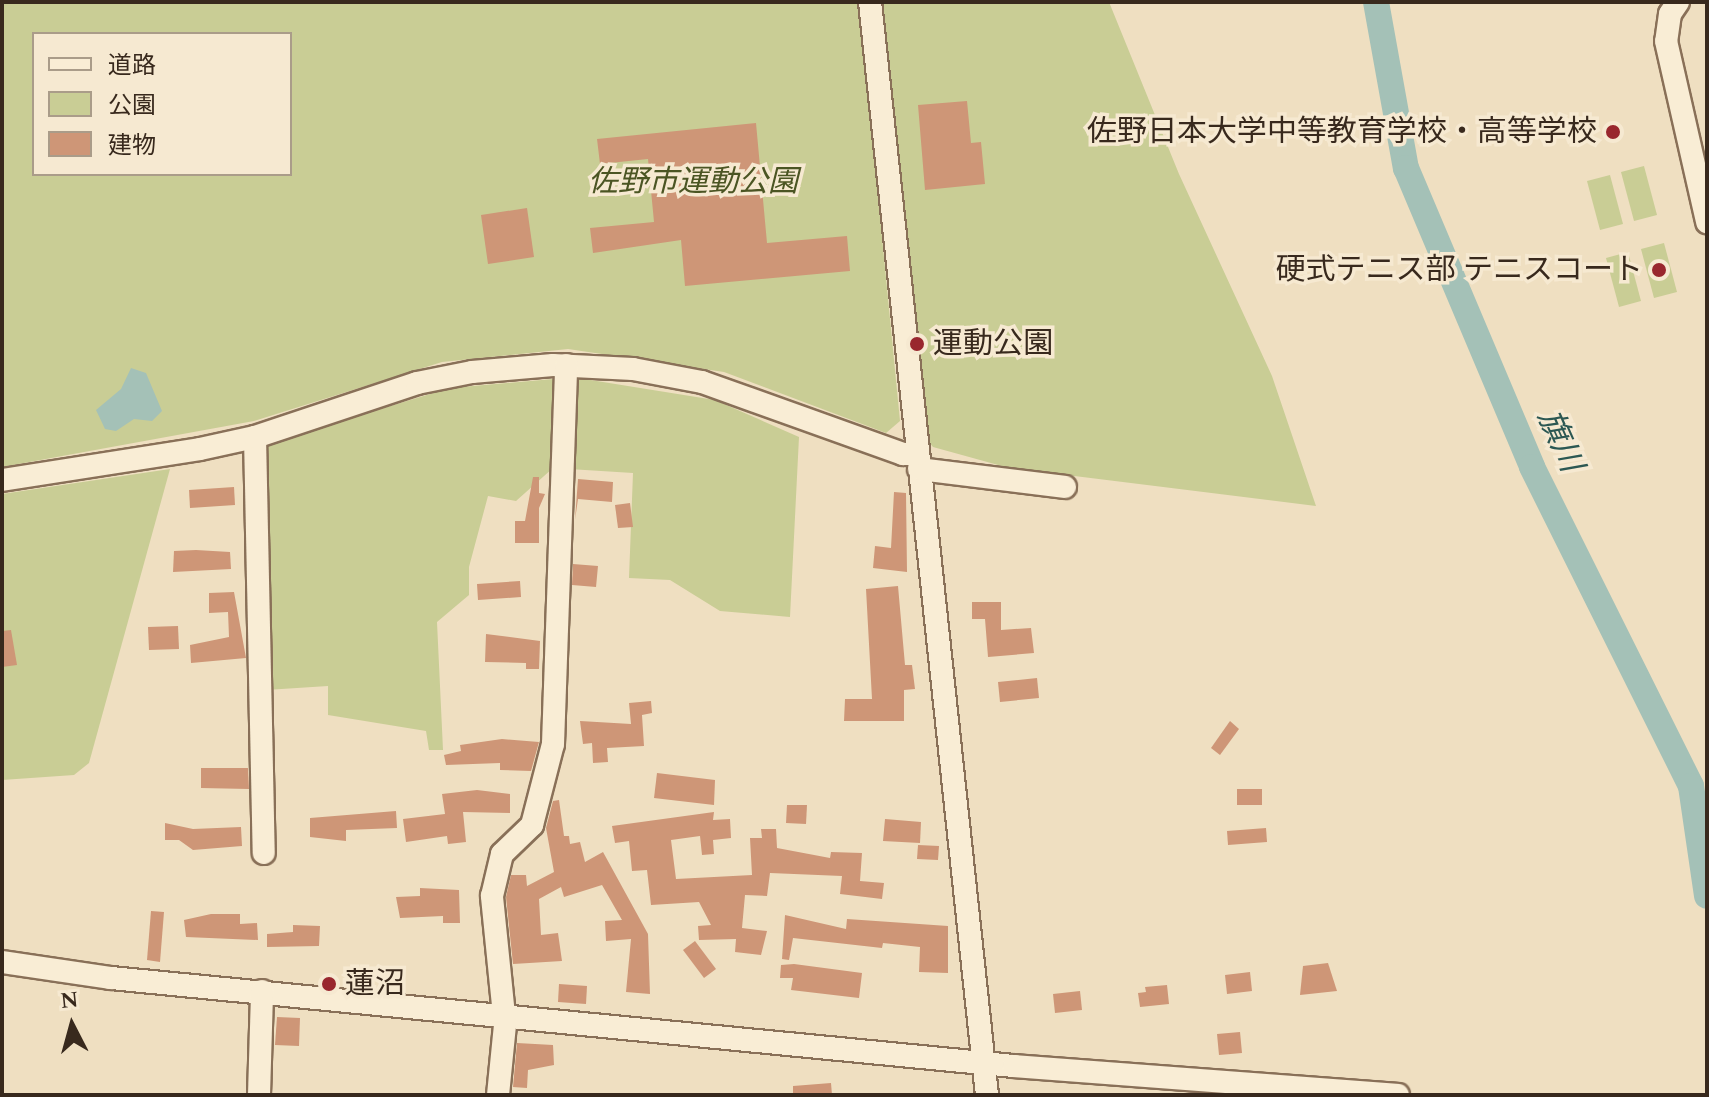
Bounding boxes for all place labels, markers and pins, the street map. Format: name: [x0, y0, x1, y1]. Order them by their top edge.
place label: 佐野日本大学中等教育学校・高等学校: [1087, 114, 1597, 150]
marker: 佐野日本大学中等教育学校・高等学校: [1604, 123, 1622, 141]
place label: 硬式テニス部 テニスコート: [1276, 252, 1643, 288]
marker: 硬式テニス部 テニスコート: [1650, 261, 1668, 279]
place label: 運動公園: [933, 326, 1053, 362]
marker: 運動公園: [908, 335, 926, 353]
place label: 蓮沼: [345, 966, 405, 1002]
marker: 蓮沼: [320, 975, 338, 993]

